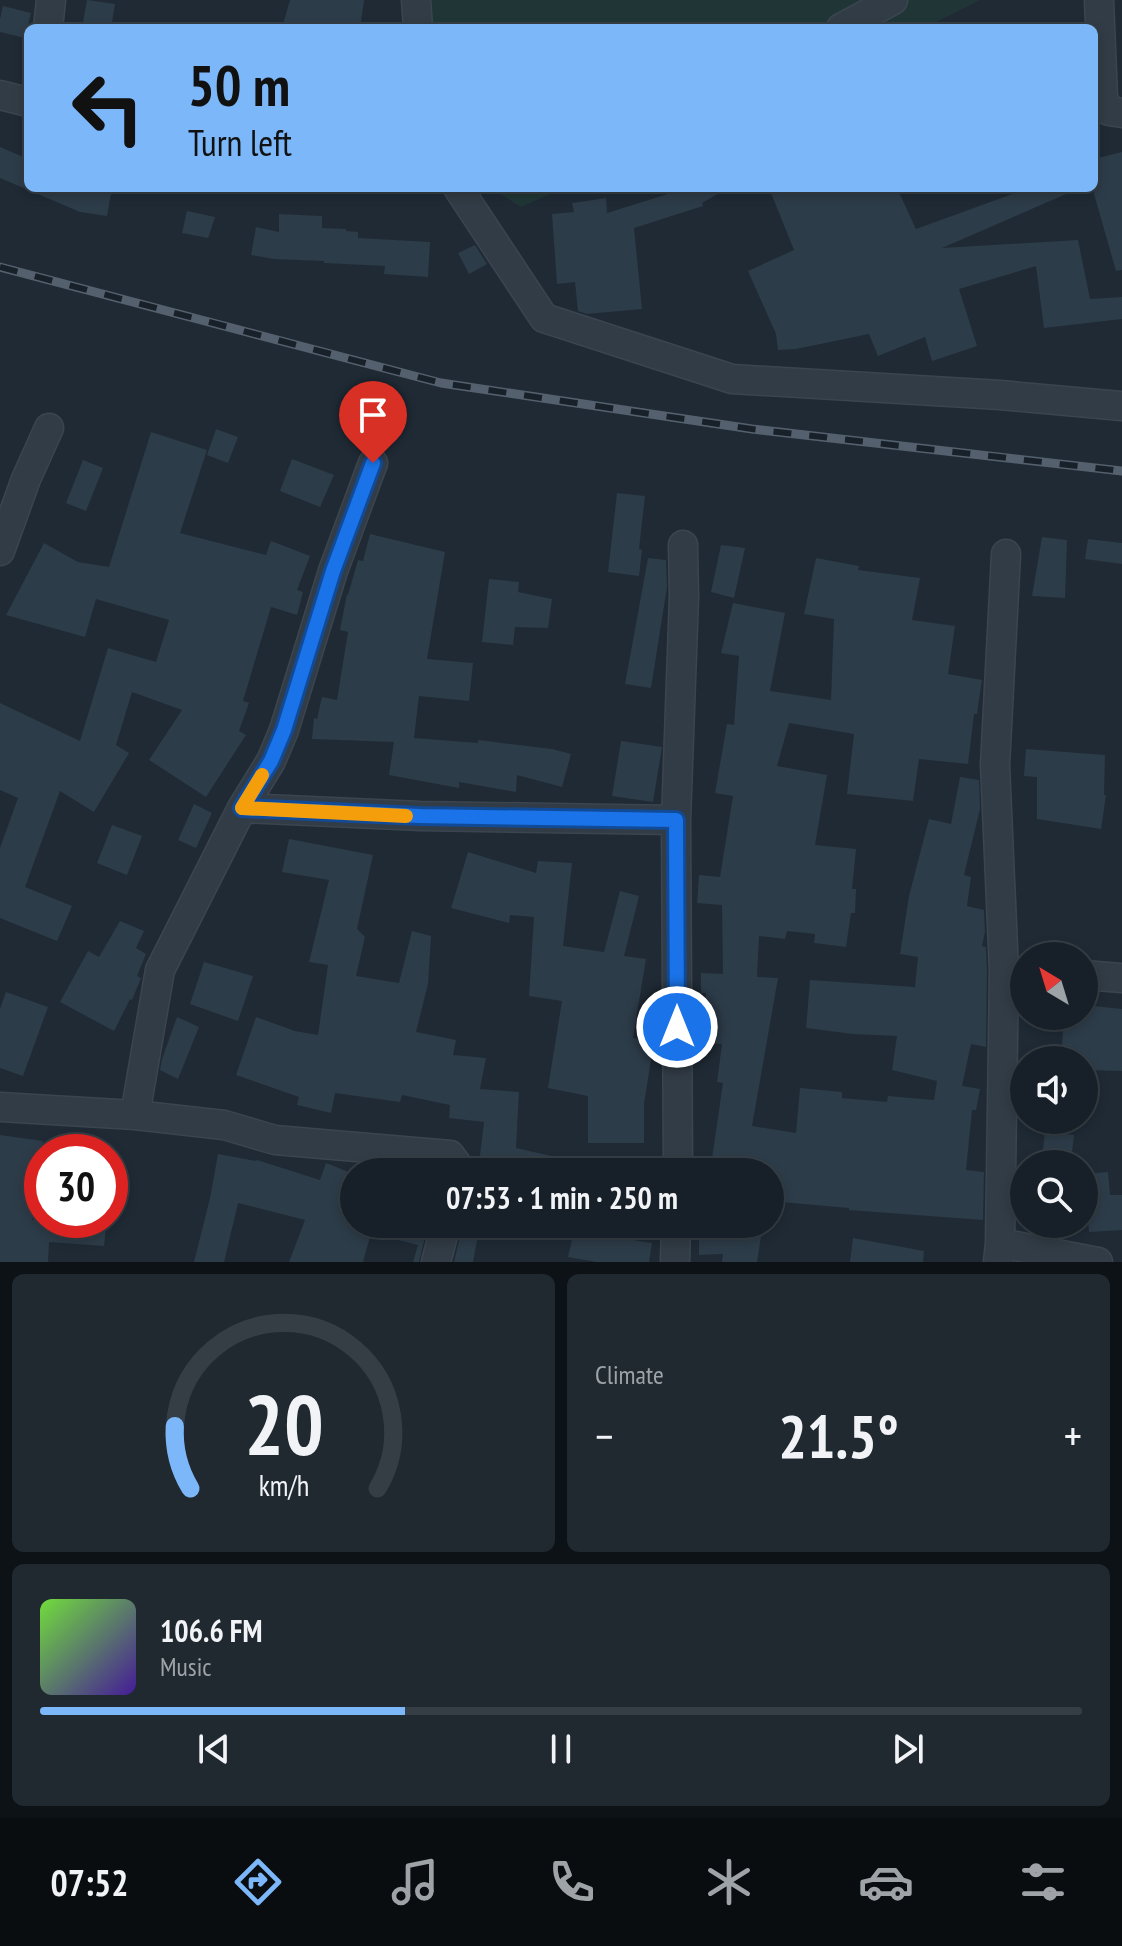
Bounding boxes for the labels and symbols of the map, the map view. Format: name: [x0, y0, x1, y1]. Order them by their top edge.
pin: [339, 381, 407, 463]
north arrow: [1010, 942, 1098, 1030]
position arrow: [635, 985, 719, 1069]
speed limit sign: 30: [24, 1134, 128, 1238]

